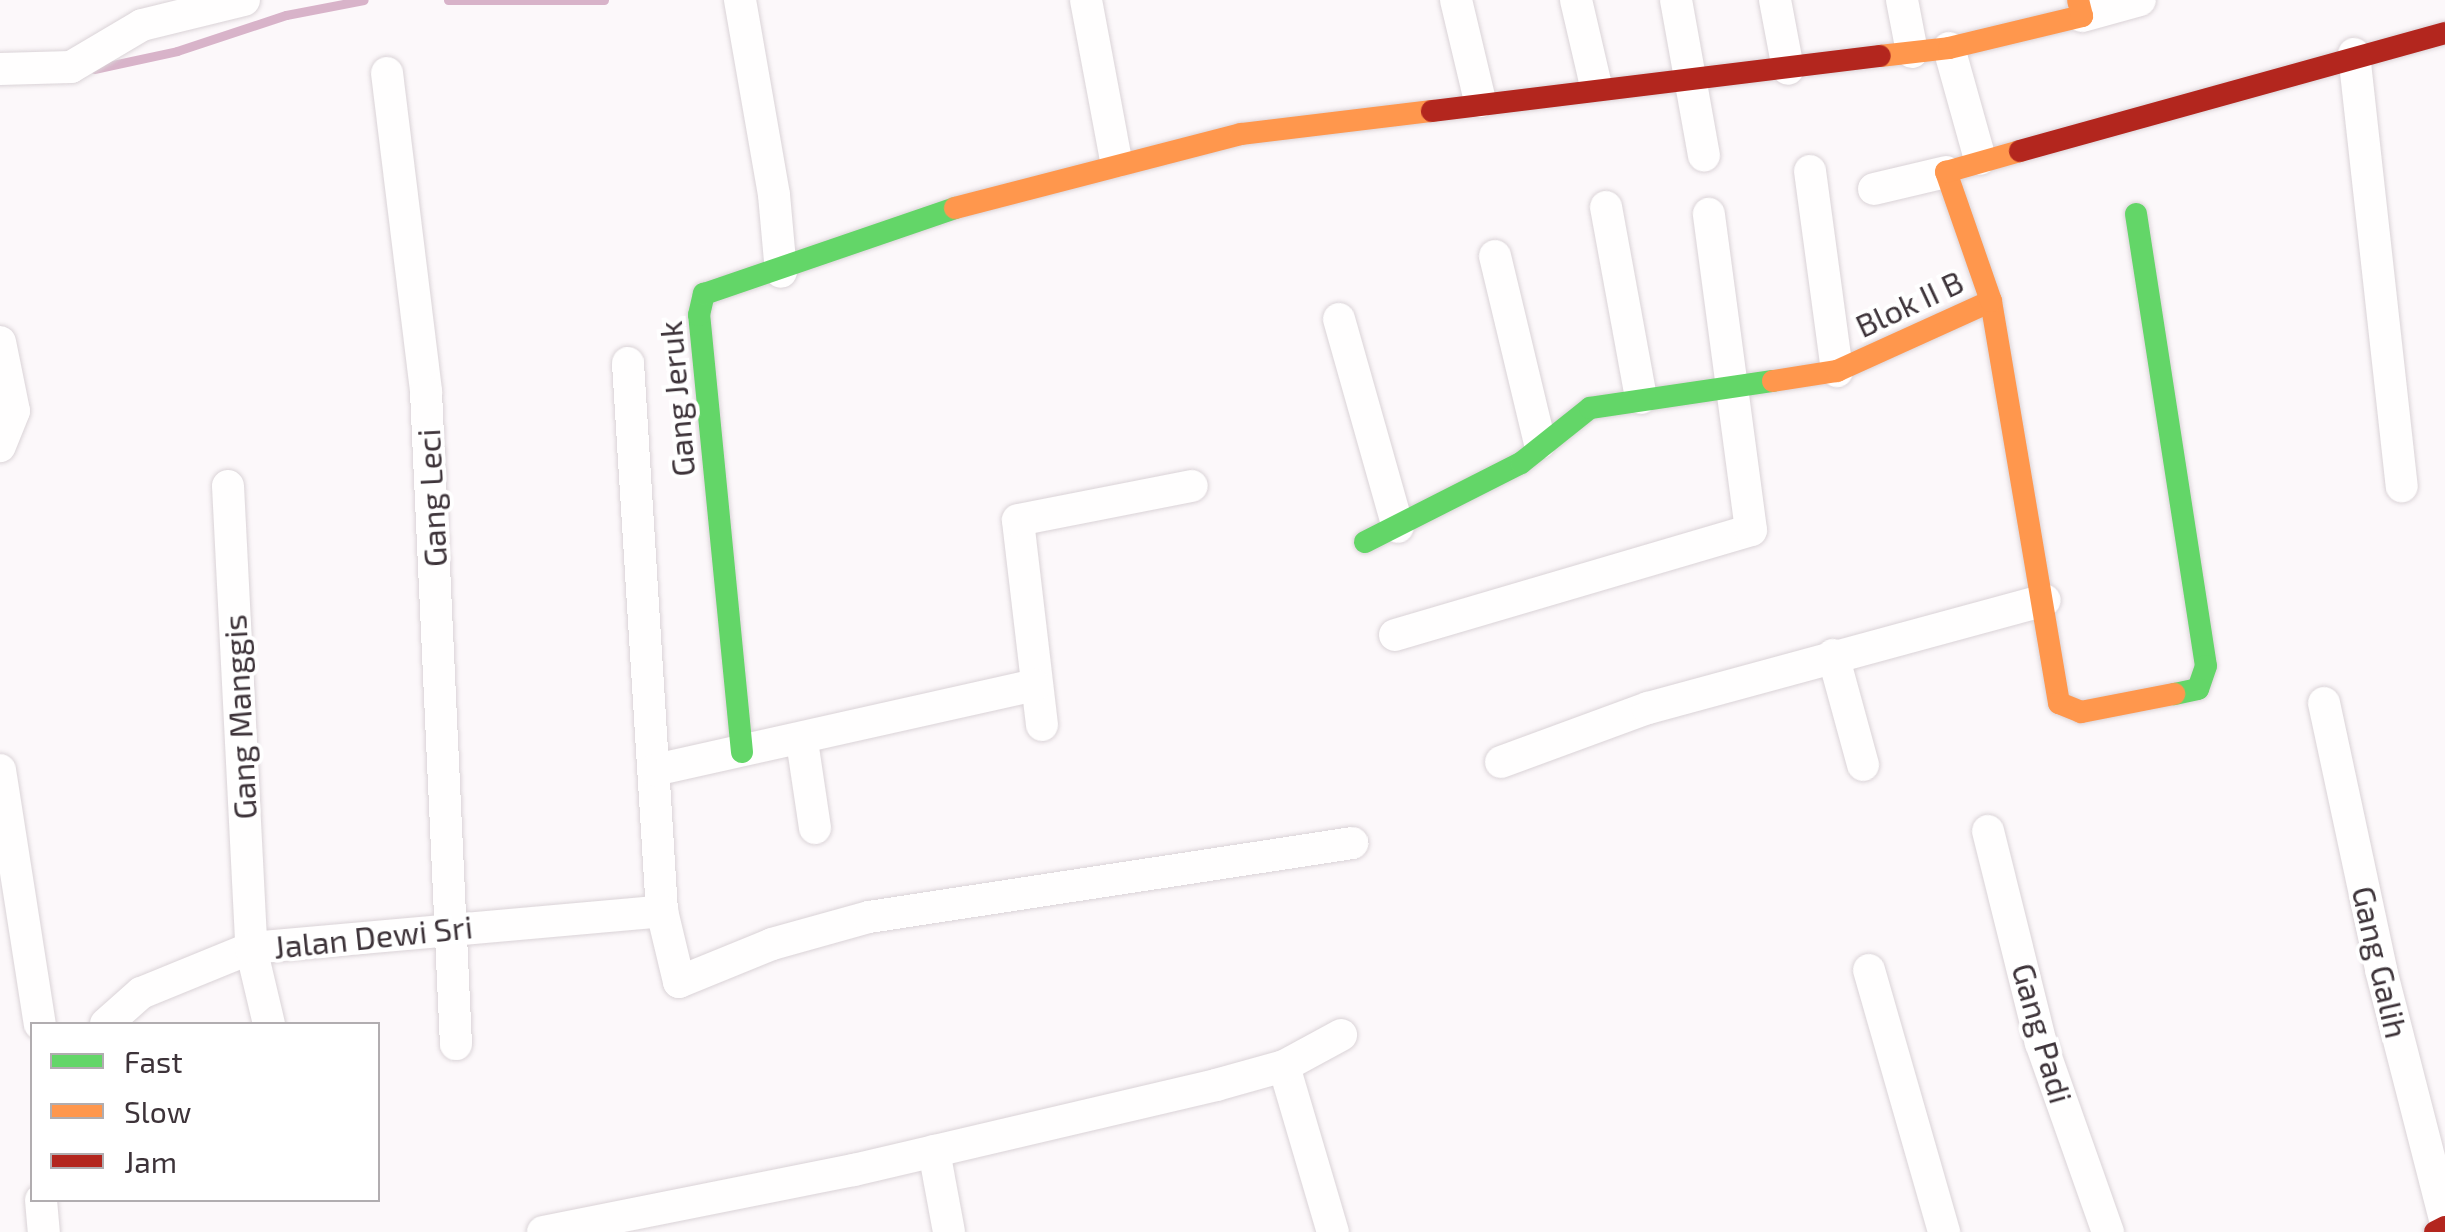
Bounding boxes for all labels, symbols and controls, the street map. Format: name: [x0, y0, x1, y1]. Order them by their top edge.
street label: Blok II B: [1849, 261, 1969, 345]
street label: Gang Jeruk: [650, 319, 702, 479]
street label: Gang Leci: [408, 428, 454, 568]
street label: Gang Manggis: [214, 613, 264, 821]
street label: Gang Galih: [2345, 882, 2417, 1042]
street label: Jalan Dewi Sri: [272, 906, 474, 966]
street label: Gang Padi: [2005, 959, 2081, 1107]
legend: [30, 1022, 380, 1202]
text: Fast: [124, 1043, 183, 1079]
text: Slow: [124, 1093, 191, 1129]
text: Jam: [124, 1143, 177, 1179]

